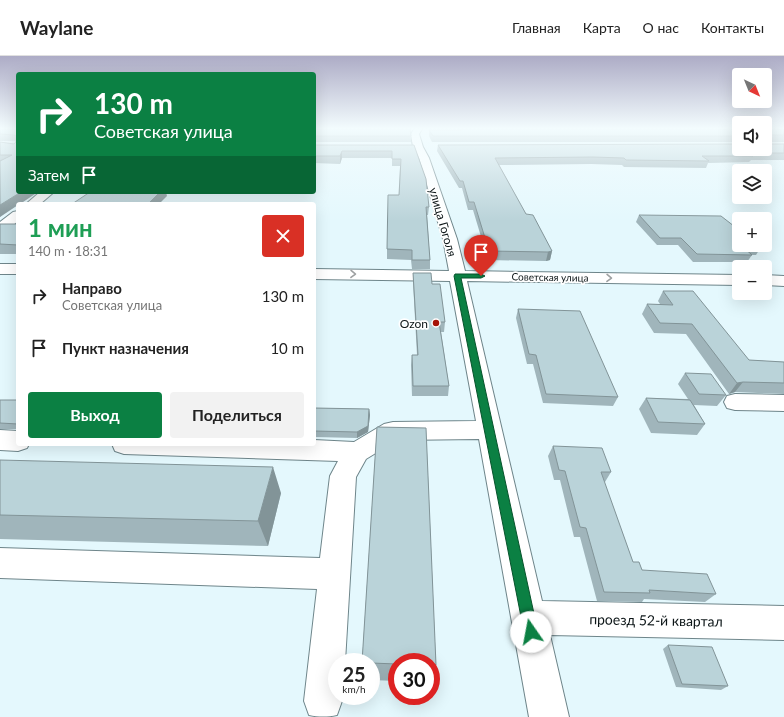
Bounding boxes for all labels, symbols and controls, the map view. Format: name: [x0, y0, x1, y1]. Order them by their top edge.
text: Waylane: [20, 16, 93, 39]
text: Главная: [512, 19, 561, 36]
text: Карта: [583, 19, 621, 36]
text: О нас: [643, 19, 679, 36]
text: Контакты: [701, 19, 764, 36]
north arrow: [732, 68, 772, 108]
map controls: [732, 68, 772, 300]
text: 130 m: [94, 86, 173, 120]
icon: right: [28, 88, 80, 140]
button: sound: [732, 116, 772, 156]
text: Советская улица: [94, 120, 233, 142]
icon: arrive: [78, 164, 100, 186]
button: layers: [732, 164, 772, 204]
text: Затем: [28, 166, 70, 184]
street label: улица Гоголя: [426, 186, 460, 258]
button: +: [732, 212, 772, 252]
text: 1 мин: [28, 213, 93, 242]
button: close: [262, 215, 304, 257]
pin: [464, 235, 498, 276]
icon: arrive: [470, 241, 492, 263]
text: 140 m · 18:31: [28, 243, 108, 259]
button: −: [732, 260, 772, 300]
one-way arrow: [350, 270, 356, 278]
street label: Советская улица: [511, 270, 589, 284]
one-way arrow: [606, 274, 612, 282]
text: Направо: [62, 279, 122, 297]
icon: right: [28, 285, 50, 307]
text: 130 m: [262, 287, 304, 305]
text: Советская улица: [62, 297, 162, 313]
place label: Ozon: [400, 316, 428, 331]
marker: Ozon: [431, 318, 441, 328]
icon: arrive: [28, 337, 50, 359]
text: Пункт назначения: [62, 339, 189, 357]
text: 10 m: [270, 339, 304, 357]
button: Выход: [28, 392, 162, 438]
button: Поделиться: [170, 392, 304, 438]
street label: проезд 52-й квартал: [589, 610, 723, 630]
position arrow: [510, 611, 552, 653]
speed limit sign: 30: [388, 653, 440, 705]
text: 25: [342, 662, 366, 686]
text: km/h: [342, 683, 366, 695]

